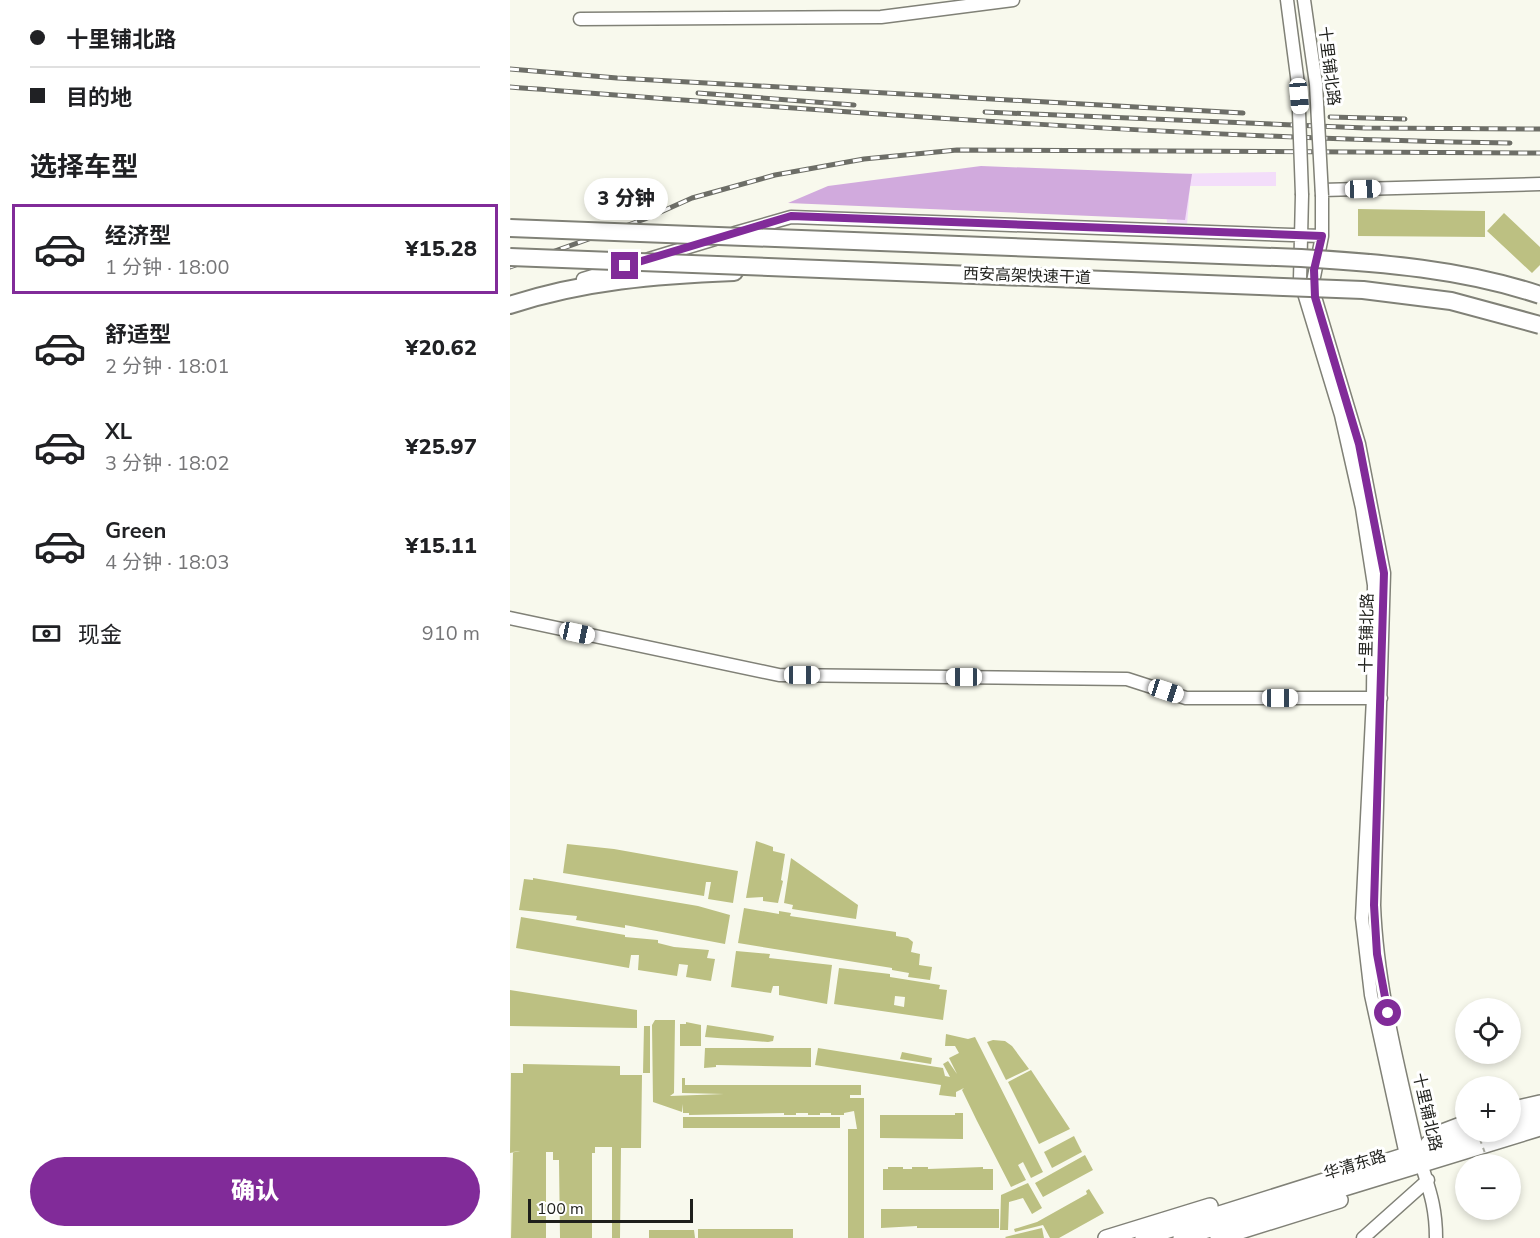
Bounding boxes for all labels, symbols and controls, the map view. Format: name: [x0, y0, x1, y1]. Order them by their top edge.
text: 十里铺北路: [66, 25, 176, 55]
street label: 十里铺北路: [1313, 25, 1345, 107]
car: [1288, 77, 1310, 115]
text: 目的地: [66, 83, 132, 113]
text: 选择车型: [30, 149, 138, 186]
callout: 3 分钟: [583, 179, 667, 221]
car: [1345, 179, 1381, 199]
text: 3 分钟: [597, 185, 655, 212]
text: 经济型: [105, 221, 171, 251]
icon: car: [33, 222, 87, 276]
text: ¥15.28: [405, 234, 477, 264]
route end: [611, 252, 638, 279]
text: 1 分钟 · 18:00: [105, 254, 230, 281]
street label: 西安高架快速干道: [963, 263, 1091, 289]
text: 舒适型: [105, 320, 171, 350]
icon: car: [33, 321, 87, 375]
text: ¥20.62: [405, 333, 477, 363]
text: 2 分钟 · 18:01: [105, 353, 230, 380]
text: XL: [105, 417, 132, 447]
icon: car: [33, 420, 87, 474]
text: ¥25.97: [405, 432, 477, 462]
text: 3 分钟 · 18:02: [105, 450, 230, 477]
text: Green: [105, 516, 166, 546]
icon: car: [33, 519, 87, 573]
text: ¥15.11: [405, 531, 477, 561]
text: 4 分钟 · 18:03: [105, 549, 230, 576]
street label: 十里铺北路: [1355, 593, 1379, 673]
icon: cash: [30, 617, 63, 650]
text: 现金: [78, 620, 122, 650]
text: 910 m: [422, 620, 480, 647]
car: [558, 620, 596, 646]
car: [784, 666, 820, 684]
car: [946, 668, 982, 686]
car: [1146, 677, 1186, 705]
car: [1262, 689, 1298, 707]
map controls: [1455, 998, 1521, 1220]
button: locate: [1455, 998, 1521, 1064]
route start: [1374, 999, 1401, 1026]
street label: 十里铺北路: [1407, 1071, 1447, 1153]
button: +: [1455, 1076, 1521, 1142]
street label: 华清东路: [1321, 1145, 1389, 1185]
button: −: [1455, 1154, 1521, 1220]
button: 确认: [30, 1157, 480, 1226]
scale bar: [528, 1196, 693, 1224]
text: 100 m: [537, 1198, 584, 1220]

